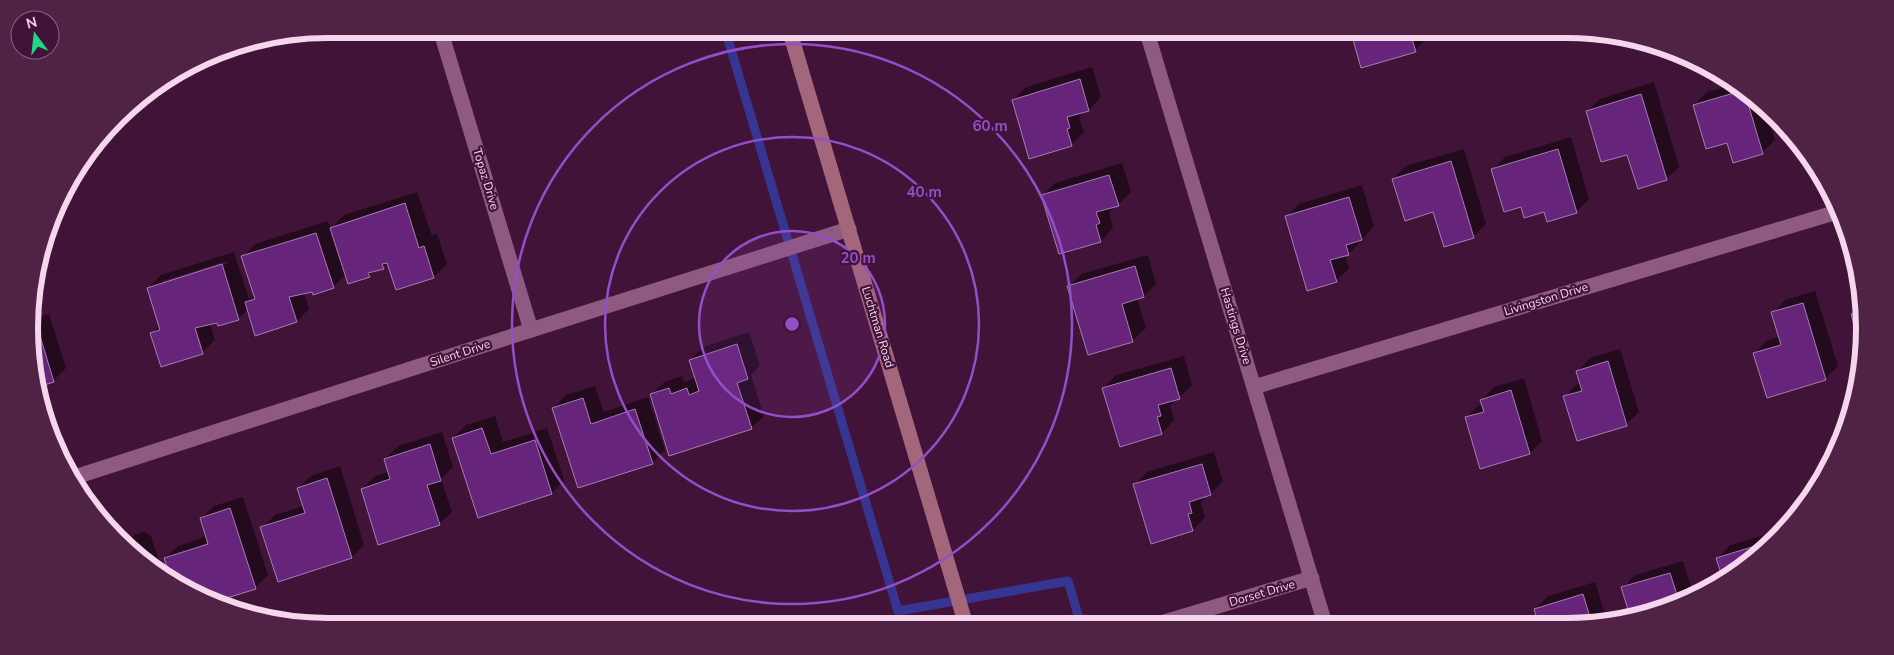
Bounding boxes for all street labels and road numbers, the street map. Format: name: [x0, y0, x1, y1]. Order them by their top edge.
street label: Topaz Drive: [469, 146, 503, 212]
street label: Livingston Drive: [1502, 279, 1590, 319]
street label: Luchtman Road: [858, 284, 898, 370]
street label: Hastings Drive: [1217, 286, 1255, 366]
street label: Silent Drive: [428, 336, 492, 370]
street label: Dorset Drive: [1227, 576, 1297, 610]

